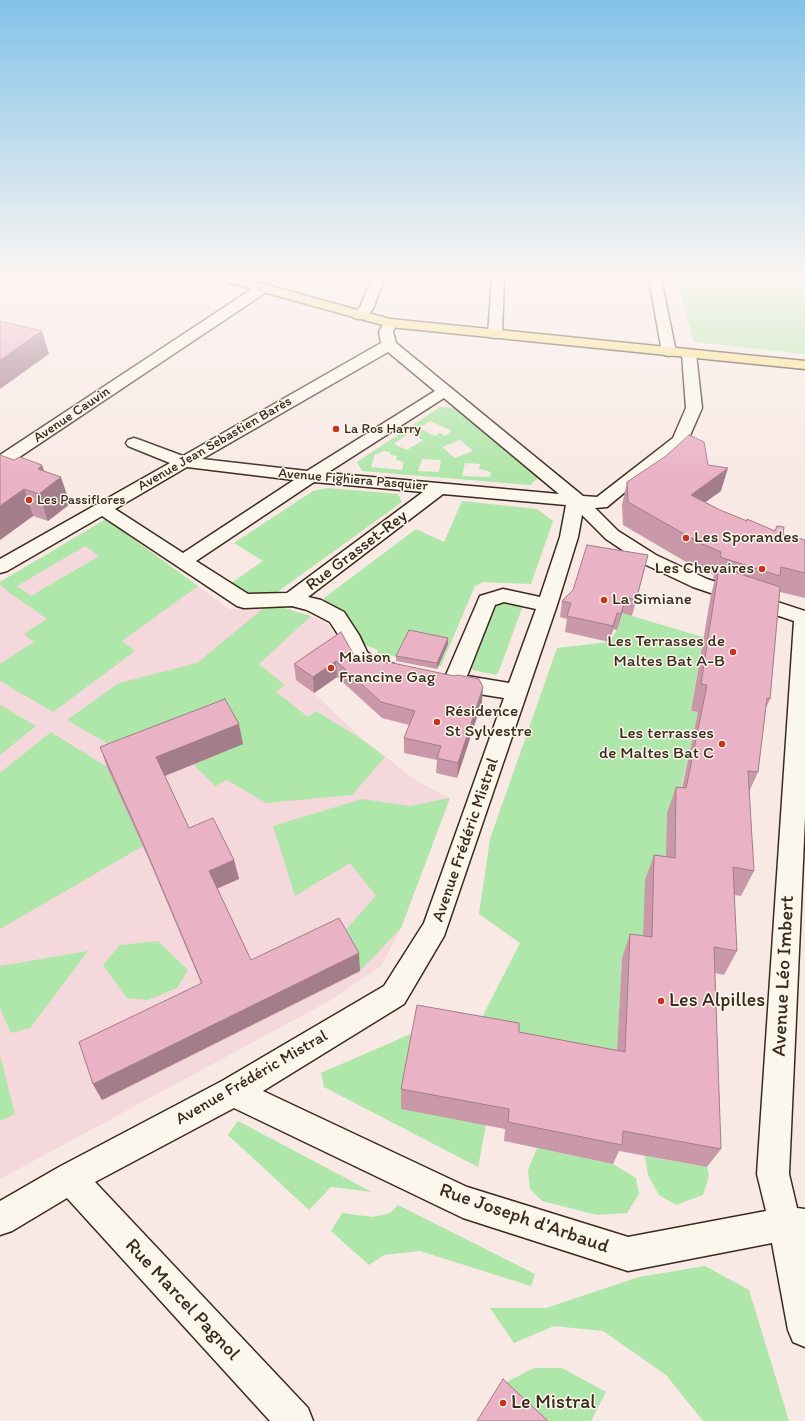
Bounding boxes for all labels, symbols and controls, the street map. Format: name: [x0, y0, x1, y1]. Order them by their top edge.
street label: Avenue Cauvin: [31, 383, 113, 447]
street label: Avenue Jean Sebastien Barès: [135, 393, 295, 495]
place label: La Ros Harry: [344, 421, 421, 437]
marker: La Ros Harry: [331, 424, 341, 434]
street label: Avenue Fighiera Pasquier: [278, 465, 428, 495]
place label: Les Passiflores: [37, 492, 126, 508]
marker: Les Passiflores: [24, 495, 34, 505]
street label: Rue Grasset-Rey: [302, 506, 412, 596]
place label: Les Sporandes: [694, 528, 799, 548]
marker: Les Sporandes: [681, 533, 691, 543]
place label: Les Chevaires: [655, 559, 754, 579]
marker: Les Chevaires: [757, 564, 767, 574]
place label: La Simiane: [612, 590, 692, 610]
marker: La Simiane: [599, 595, 609, 605]
place label: Les Terrasses de Maltes Bat A-B: [607, 632, 725, 672]
marker: Les Terrasses de Maltes Bat A-B: [728, 647, 738, 657]
place label: Maison Francine Gag: [339, 648, 435, 688]
marker: Maison Francine Gag: [326, 663, 336, 673]
place label: Résidence St Sylvestre: [445, 702, 532, 742]
marker: Résidence St Sylvestre: [432, 717, 442, 727]
place label: Les terrasses de Maltes Bat C: [599, 724, 714, 764]
marker: Les terrasses de Maltes Bat C: [717, 739, 727, 749]
street label: Avenue Frédéric Mistral: [428, 755, 504, 925]
street label: Avenue Léo Imbert: [768, 895, 800, 1057]
place label: Les Alpilles: [669, 989, 765, 1013]
marker: Les Alpilles: [656, 996, 666, 1006]
street label: Avenue Frédéric Mistral: [172, 1026, 332, 1130]
street label: Rue Joseph d'Arbaud: [436, 1179, 612, 1259]
street label: Rue Marcel Pagnol: [119, 1234, 245, 1366]
place label: Le Mistral: [511, 1391, 596, 1415]
marker: Le Mistral: [498, 1398, 508, 1408]

